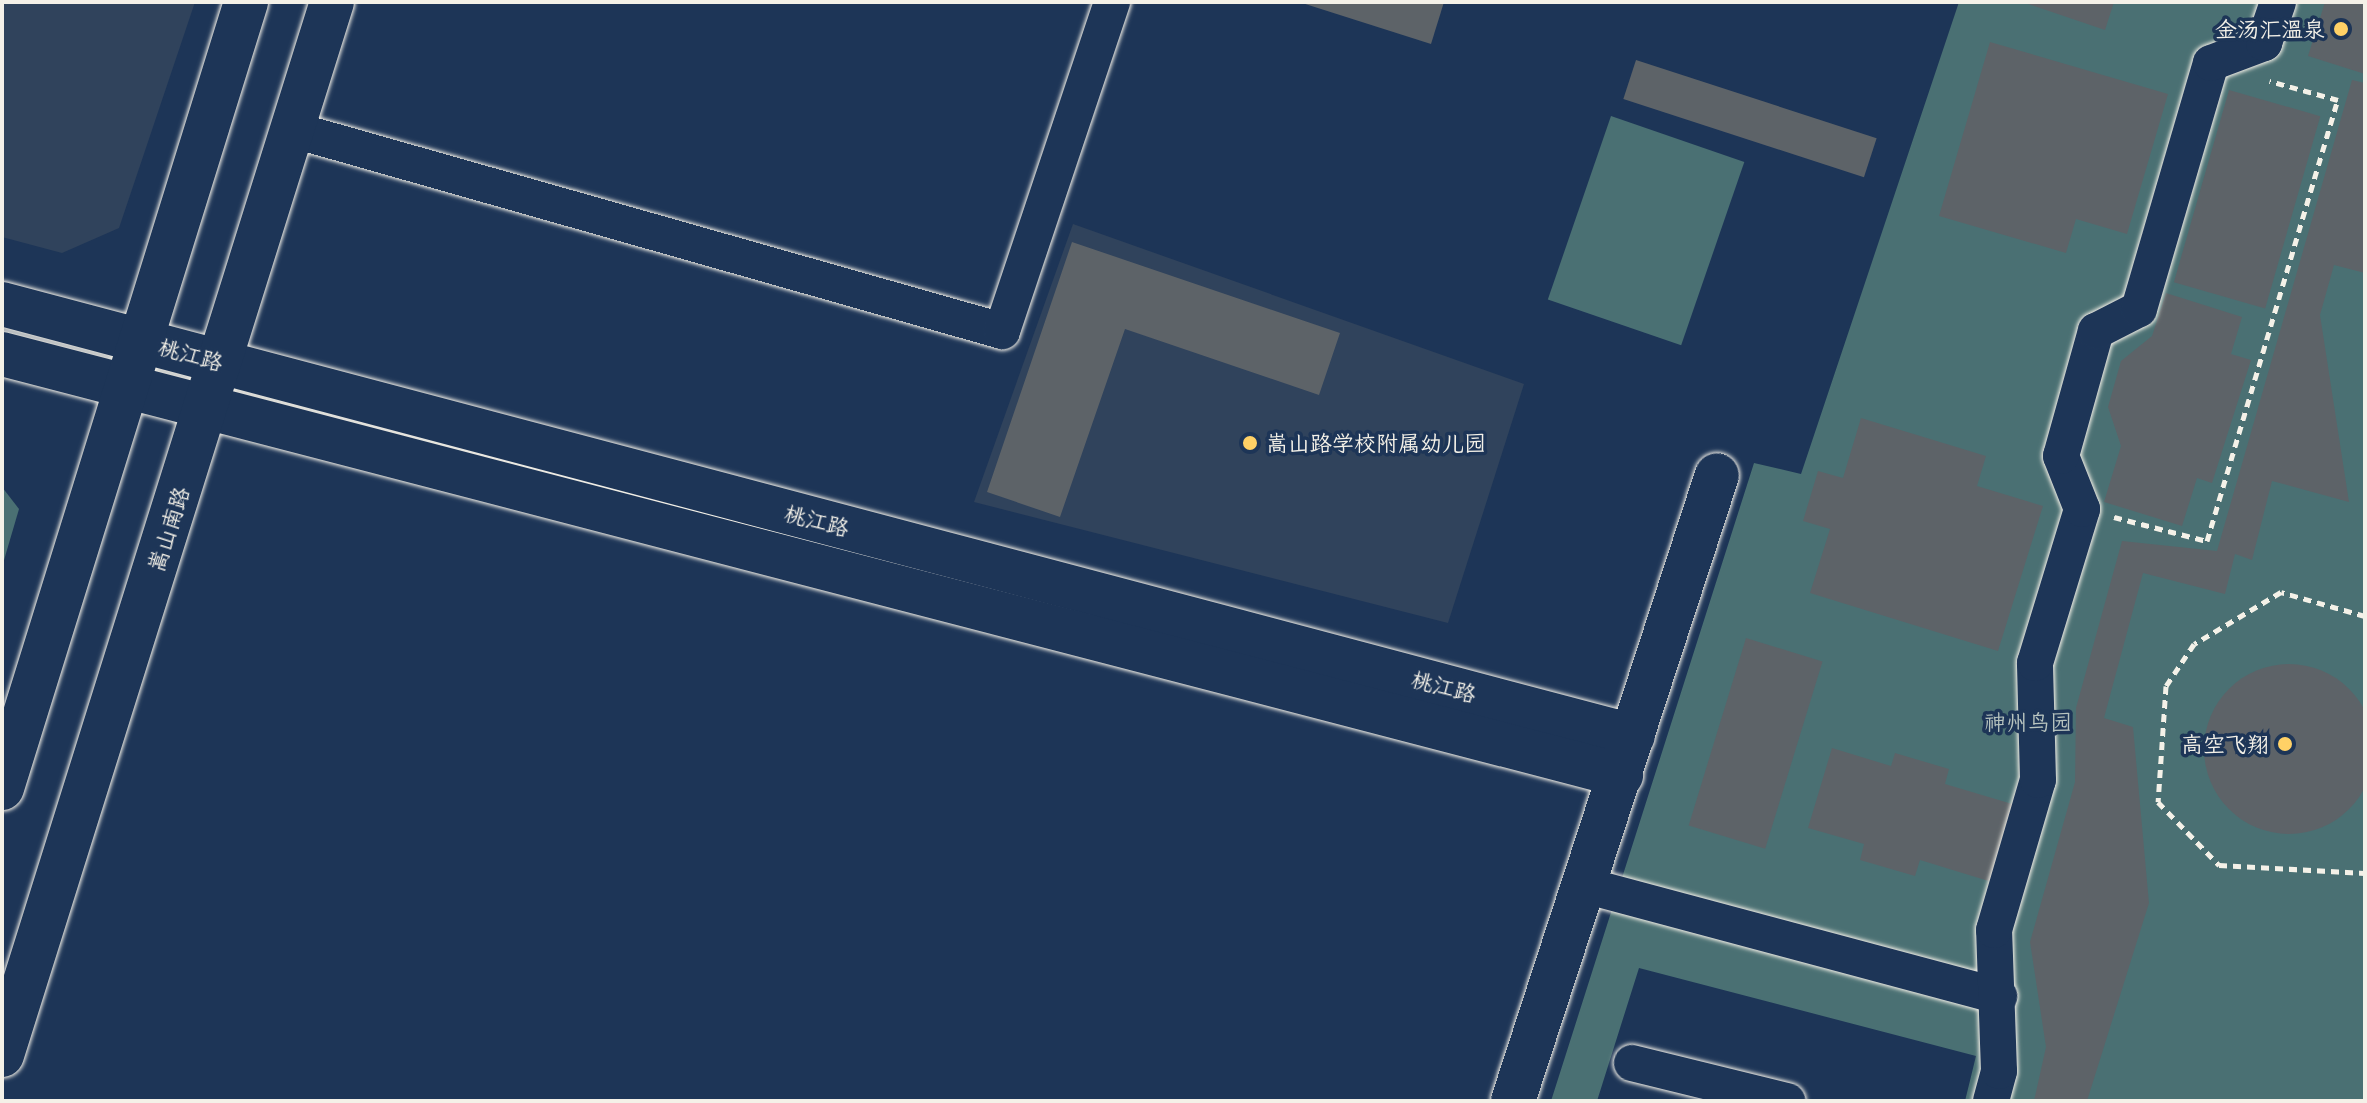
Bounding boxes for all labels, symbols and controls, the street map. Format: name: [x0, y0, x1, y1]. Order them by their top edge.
place label: 金汤汇温泉: [2215, 16, 2325, 42]
marker: 金汤汇温泉: [2332, 20, 2350, 38]
street label: 桃江路: [156, 332, 226, 376]
place label: 嵩山路学校附属幼儿园: [1266, 430, 1486, 456]
marker: 嵩山路学校附属幼儿园: [1241, 434, 1259, 452]
street label: 嵩山南路: [142, 483, 194, 575]
street label: 桃江路: [782, 499, 852, 541]
street label: 桃江路: [1409, 665, 1479, 707]
park label: 神州鸟园: [1984, 709, 2072, 735]
place label: 高空飞翔: [2181, 731, 2269, 757]
marker: 高空飞翔: [2276, 735, 2294, 753]

